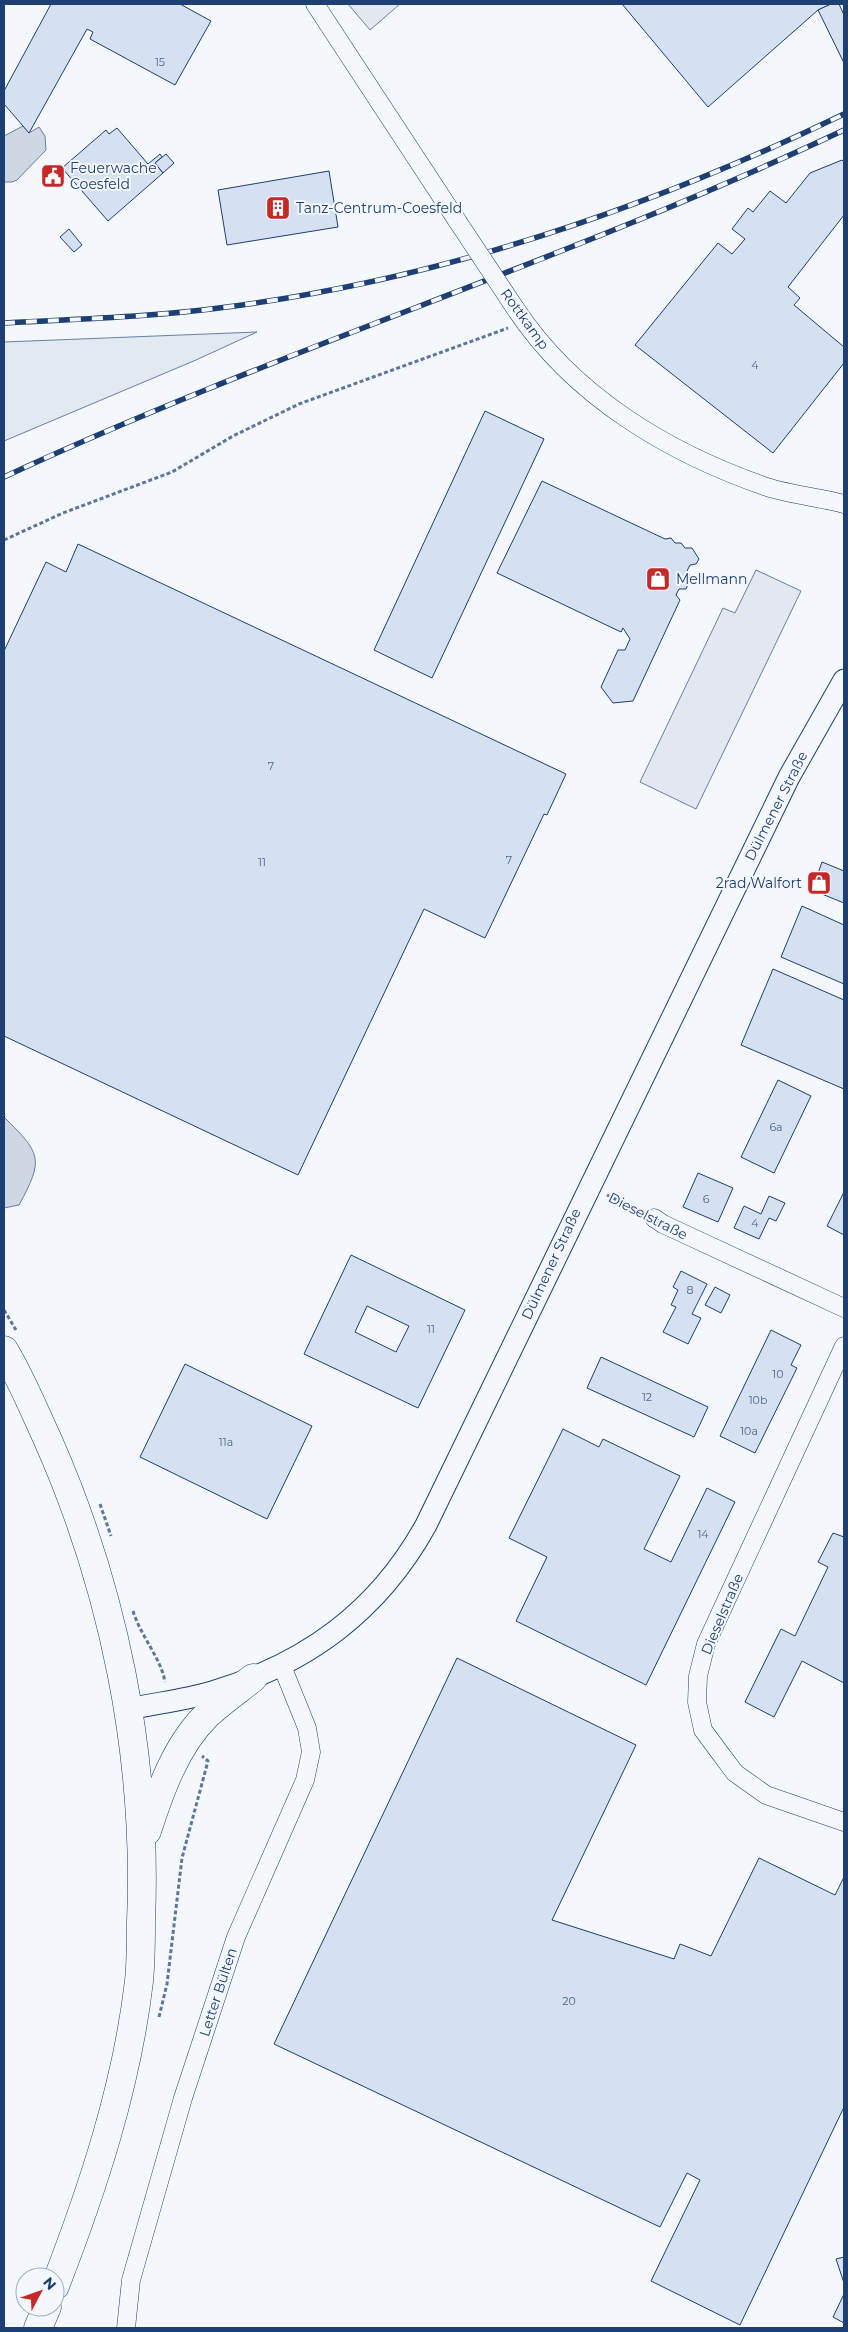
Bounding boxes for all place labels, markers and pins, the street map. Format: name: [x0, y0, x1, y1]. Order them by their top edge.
place label: Feuerwache Coesfeld: [70, 159, 157, 193]
public building icon: Feuerwache Coesfeld: [40, 163, 66, 189]
building icon: Tanz-Centrum-Coesfeld: [265, 195, 291, 221]
place label: Tanz-Centrum-Coesfeld: [296, 199, 462, 217]
shop icon: Mellmann: [645, 566, 671, 592]
place label: Mellmann: [676, 570, 747, 588]
shop icon: 2rad Walfort: [806, 870, 832, 896]
place label: 2rad Walfort: [716, 874, 802, 892]

